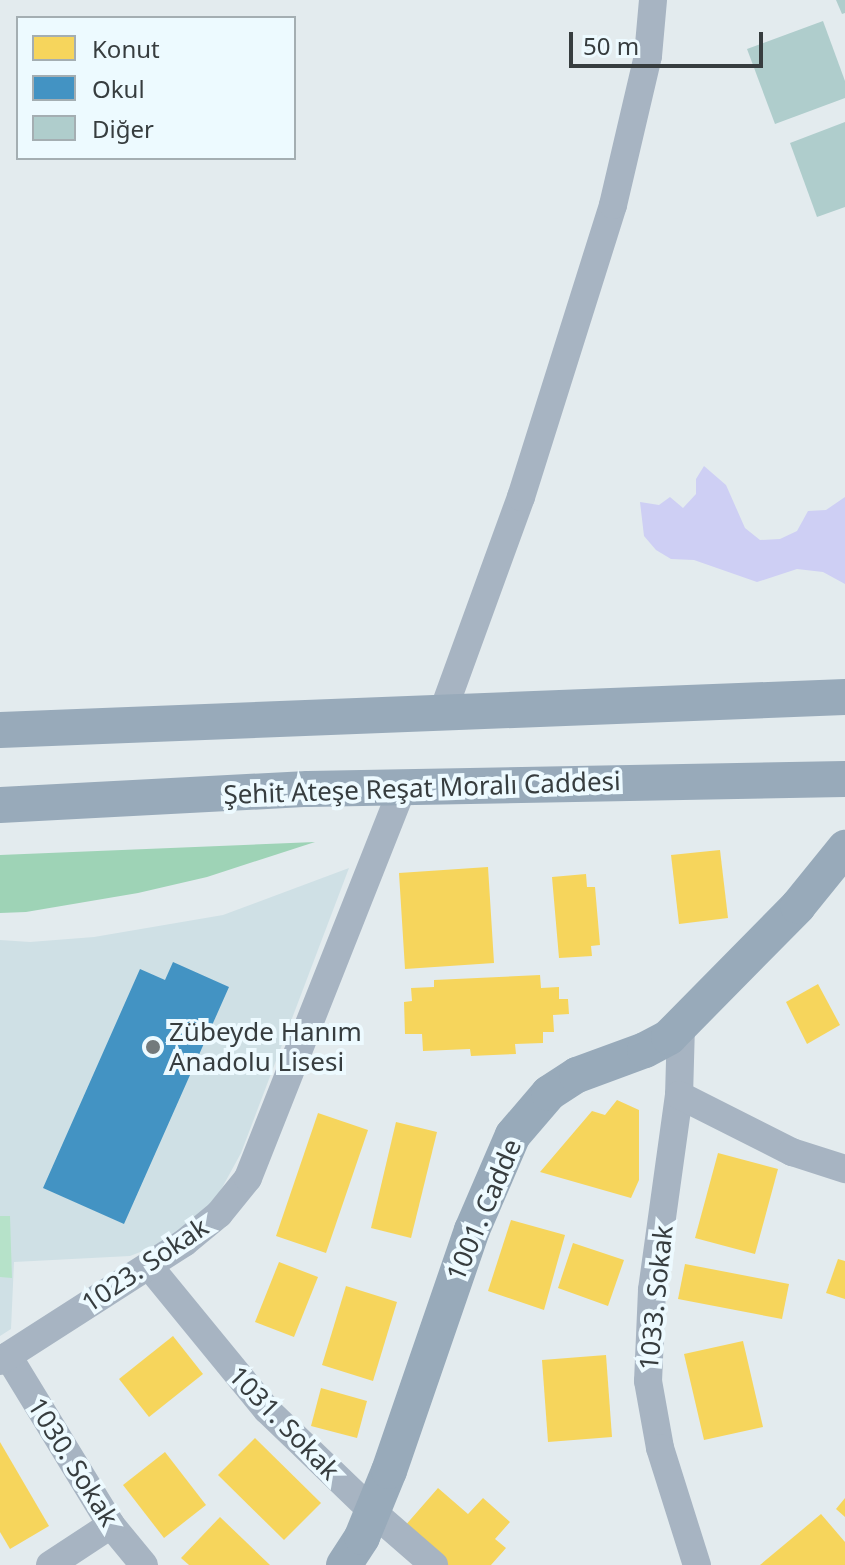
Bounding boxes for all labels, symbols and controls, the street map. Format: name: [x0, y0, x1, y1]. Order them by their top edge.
legend: [16, 16, 296, 160]
scale bar: [573, 16, 767, 66]
text: 50 m: [583, 29, 639, 62]
text: Konut: [92, 32, 160, 65]
text: Okul: [92, 72, 145, 105]
text: Diğer: [92, 112, 154, 145]
street label: Şehit Ateşe Reşat Moralı Caddesi: [223, 765, 621, 811]
place label: Zübeyde Hanım Anadolu Lisesi: [169, 1016, 362, 1078]
marker: Zübeyde Hanım Anadolu Lisesi: [144, 1038, 162, 1056]
street label: 1001. Cadde: [440, 1134, 528, 1286]
street label: 1023. Sokak: [76, 1211, 214, 1319]
street label: 1033. Sokak: [633, 1224, 679, 1372]
street label: 1031. Sokak: [222, 1360, 346, 1486]
street label: 1030. Sokak: [21, 1392, 125, 1532]

